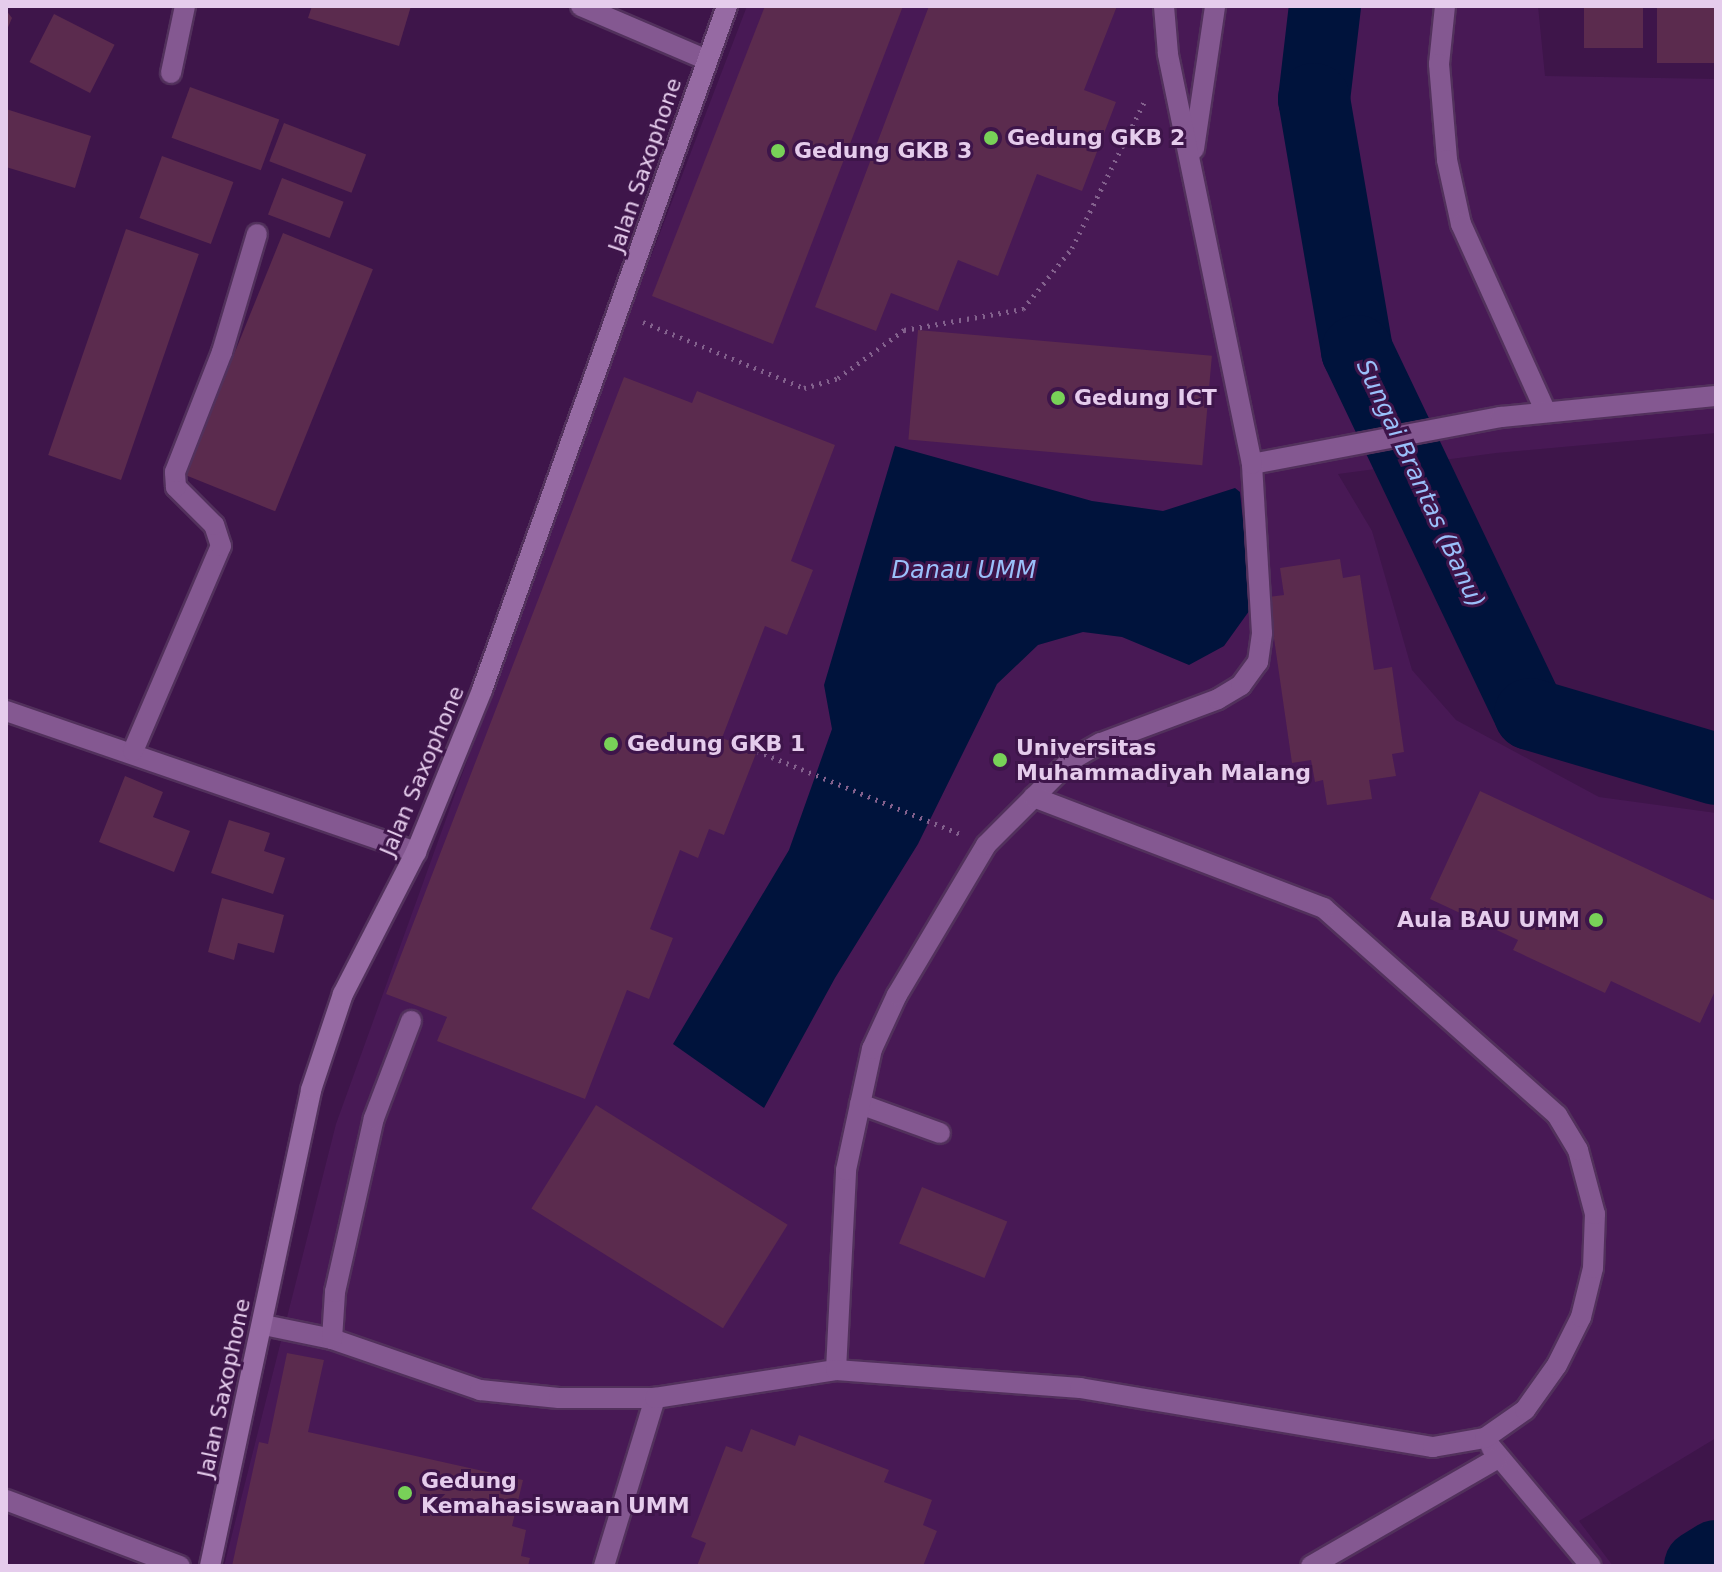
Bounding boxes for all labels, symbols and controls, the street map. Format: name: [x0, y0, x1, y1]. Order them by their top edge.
street label: Jalan Saxophone: [603, 74, 687, 256]
place label: Gedung GKB 2: [1007, 125, 1185, 151]
marker: Gedung GKB 2: [982, 129, 1000, 147]
place label: Gedung GKB 3: [794, 138, 972, 164]
marker: Gedung GKB 3: [769, 142, 787, 160]
water label: Sungai Brantas (Banu): [1350, 355, 1490, 613]
place label: Gedung ICT: [1074, 385, 1217, 411]
marker: Gedung ICT: [1049, 389, 1067, 407]
water label: Danau UMM: [892, 557, 1036, 585]
street label: Jalan Saxophone: [374, 682, 470, 860]
place label: Gedung GKB 1: [627, 731, 805, 757]
place label: Universitas Muhammadiyah Malang: [1016, 734, 1311, 786]
marker: Gedung GKB 1: [602, 735, 620, 753]
marker: Universitas Muhammadiyah Malang: [991, 751, 1009, 769]
place label: Aula BAU UMM: [1397, 907, 1580, 933]
marker: Aula BAU UMM: [1587, 911, 1605, 929]
street label: Jalan Saxophone: [192, 1296, 256, 1480]
place label: Gedung Kemahasiswaan UMM: [421, 1467, 690, 1518]
marker: Gedung Kemahasiswaan UMM: [396, 1484, 414, 1502]

